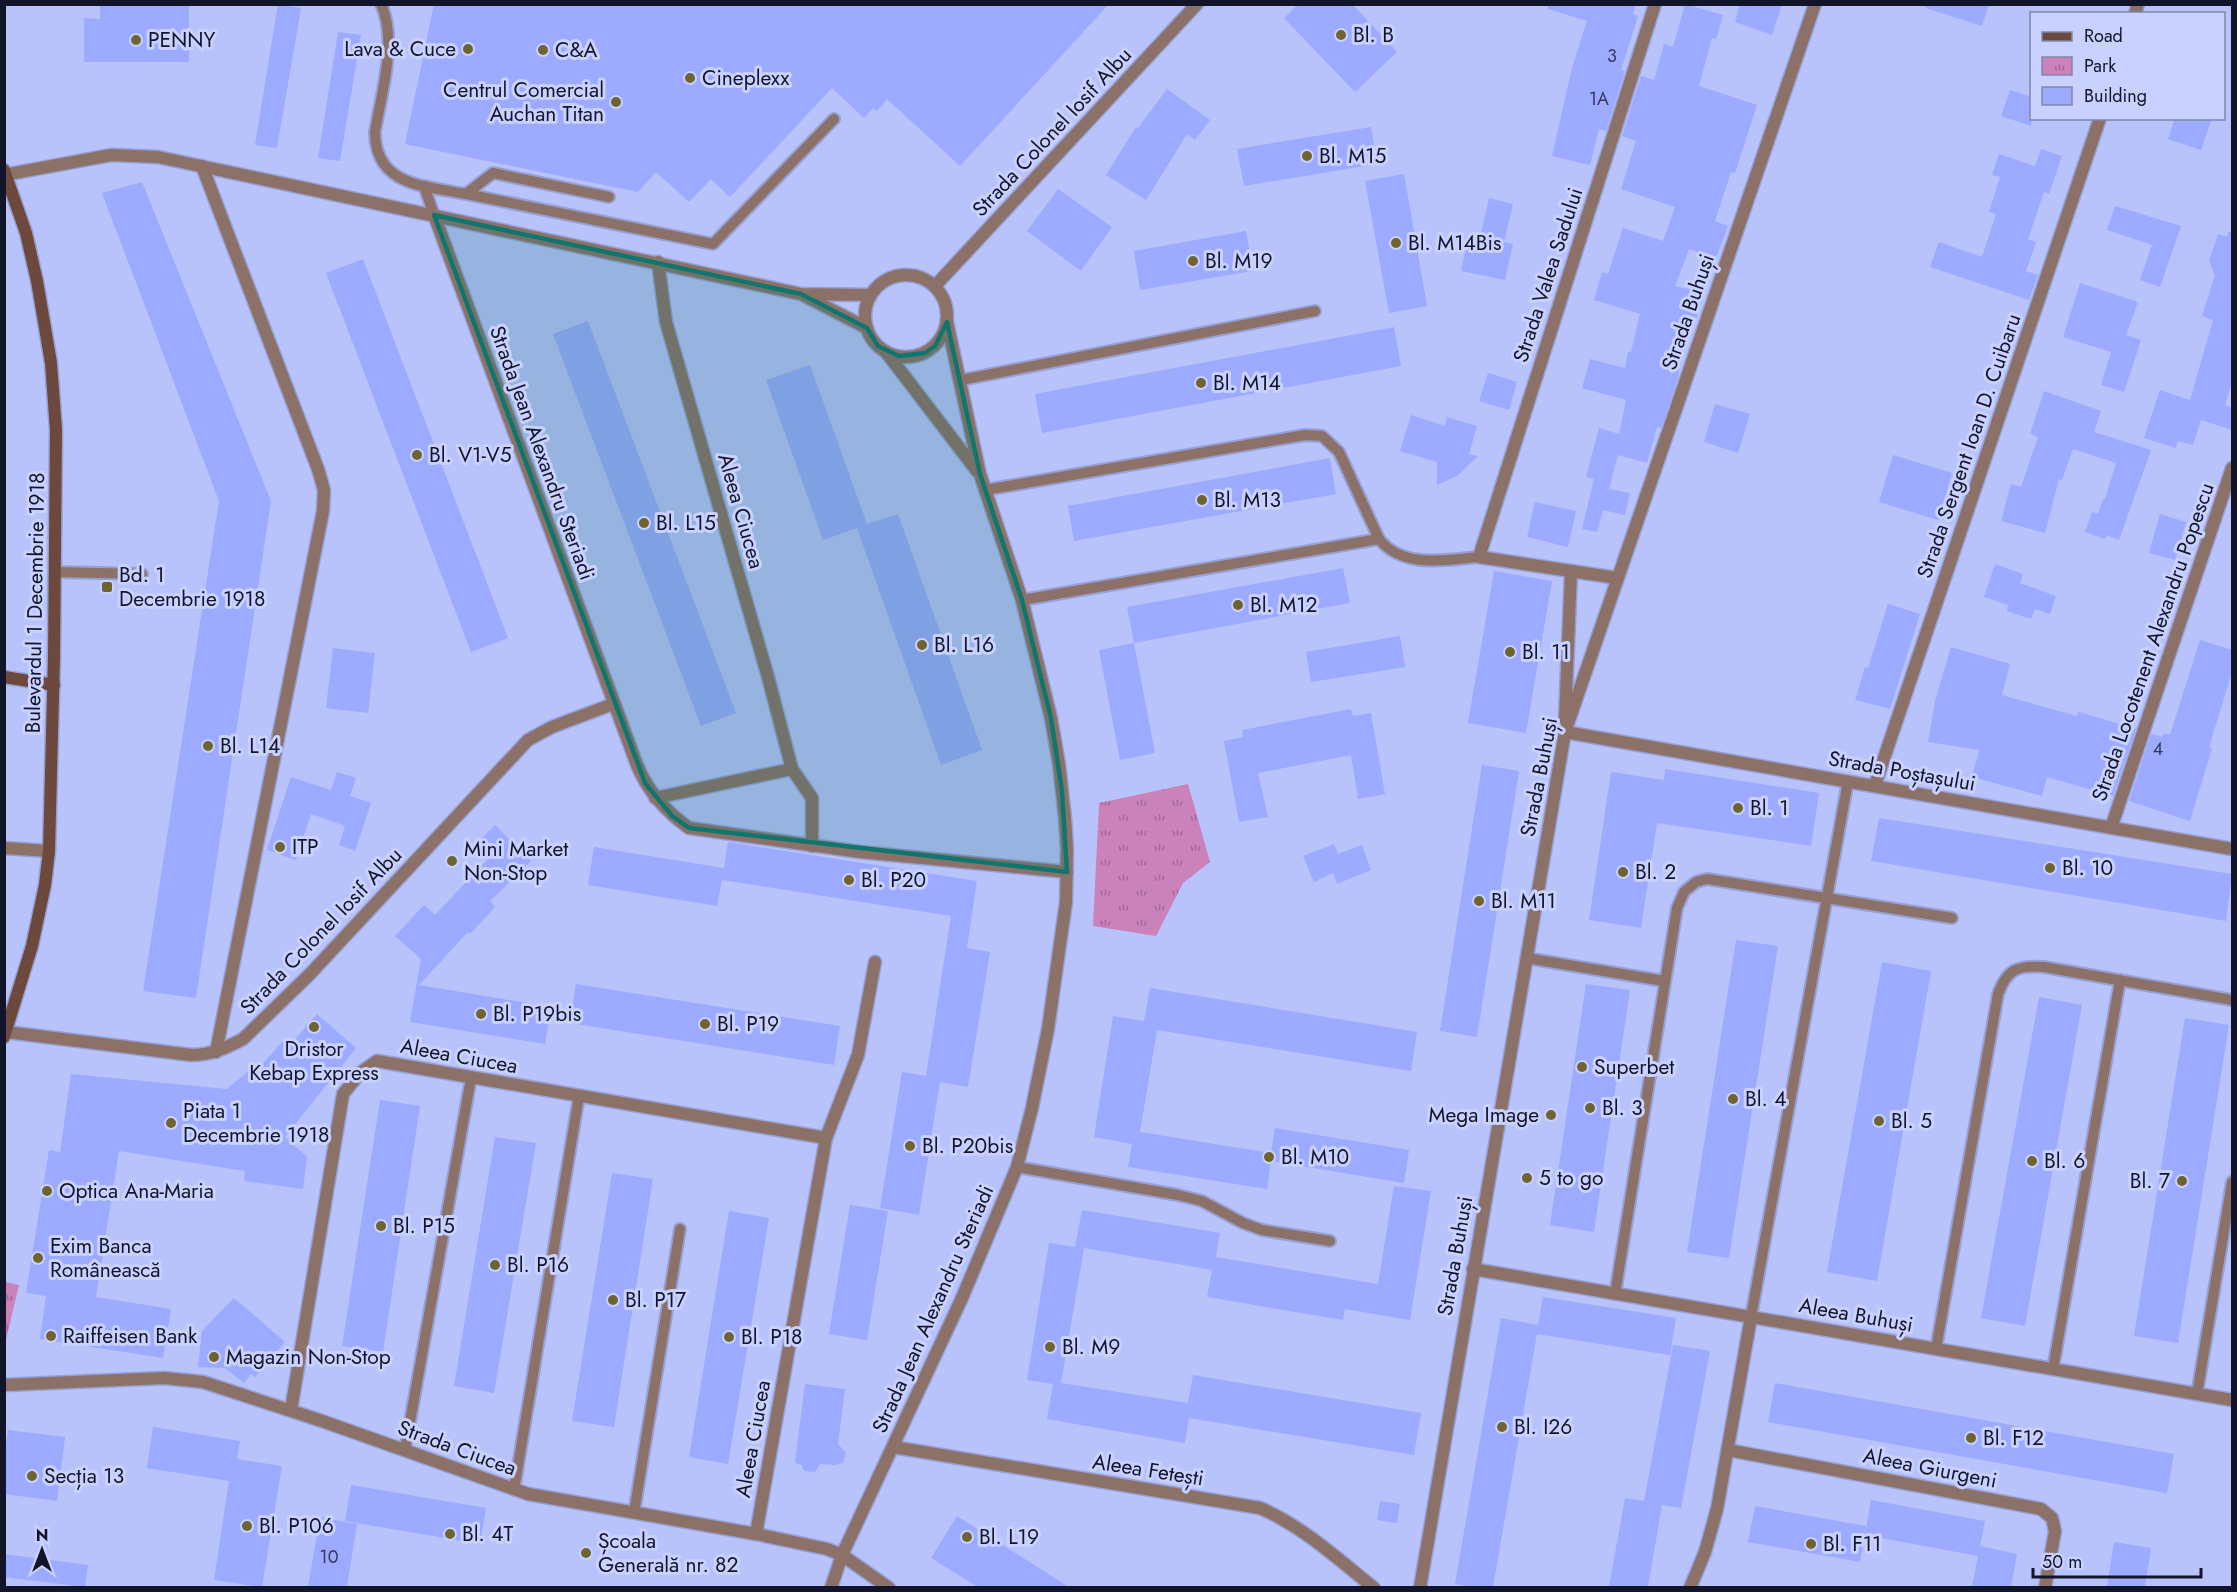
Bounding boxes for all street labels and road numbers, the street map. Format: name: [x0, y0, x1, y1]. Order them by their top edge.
street label: Strada Colonel Iosif Albu: [965, 41, 1139, 223]
street label: Strada Valea Sadului: [1506, 184, 1590, 366]
street label: Strada Buhuși: [1654, 250, 1722, 374]
street label: Strada Sergent Ioan D. Cuibaru: [1910, 310, 2028, 582]
street label: Strada Jean Alexandru Steriadi: [482, 322, 602, 584]
street label: Aleea Ciucea: [710, 450, 772, 572]
street label: Bulevardul 1 Decembrie 1918: [18, 472, 52, 734]
street label: Strada Locotenent Alexandru Popescu: [2084, 479, 2222, 805]
street label: Strada Buhuși: [1513, 715, 1565, 839]
street label: Strada Poștașului: [1826, 743, 1978, 799]
street label: Strada Colonel Iosif Albu: [233, 841, 409, 1021]
street label: Aleea Ciucea: [398, 1031, 520, 1081]
street label: Strada Jean Alexandru Steriadi: [865, 1180, 1001, 1438]
street label: Strada Buhuși: [1430, 1194, 1480, 1318]
street label: Aleea Buhuși: [1797, 1290, 1915, 1340]
street label: Aleea Ciucea: [728, 1378, 778, 1500]
street label: Strada Ciucea: [394, 1413, 520, 1483]
street label: Aleea Giurgeni: [1861, 1440, 1999, 1496]
street label: Aleea Fetești: [1090, 1446, 1206, 1494]

